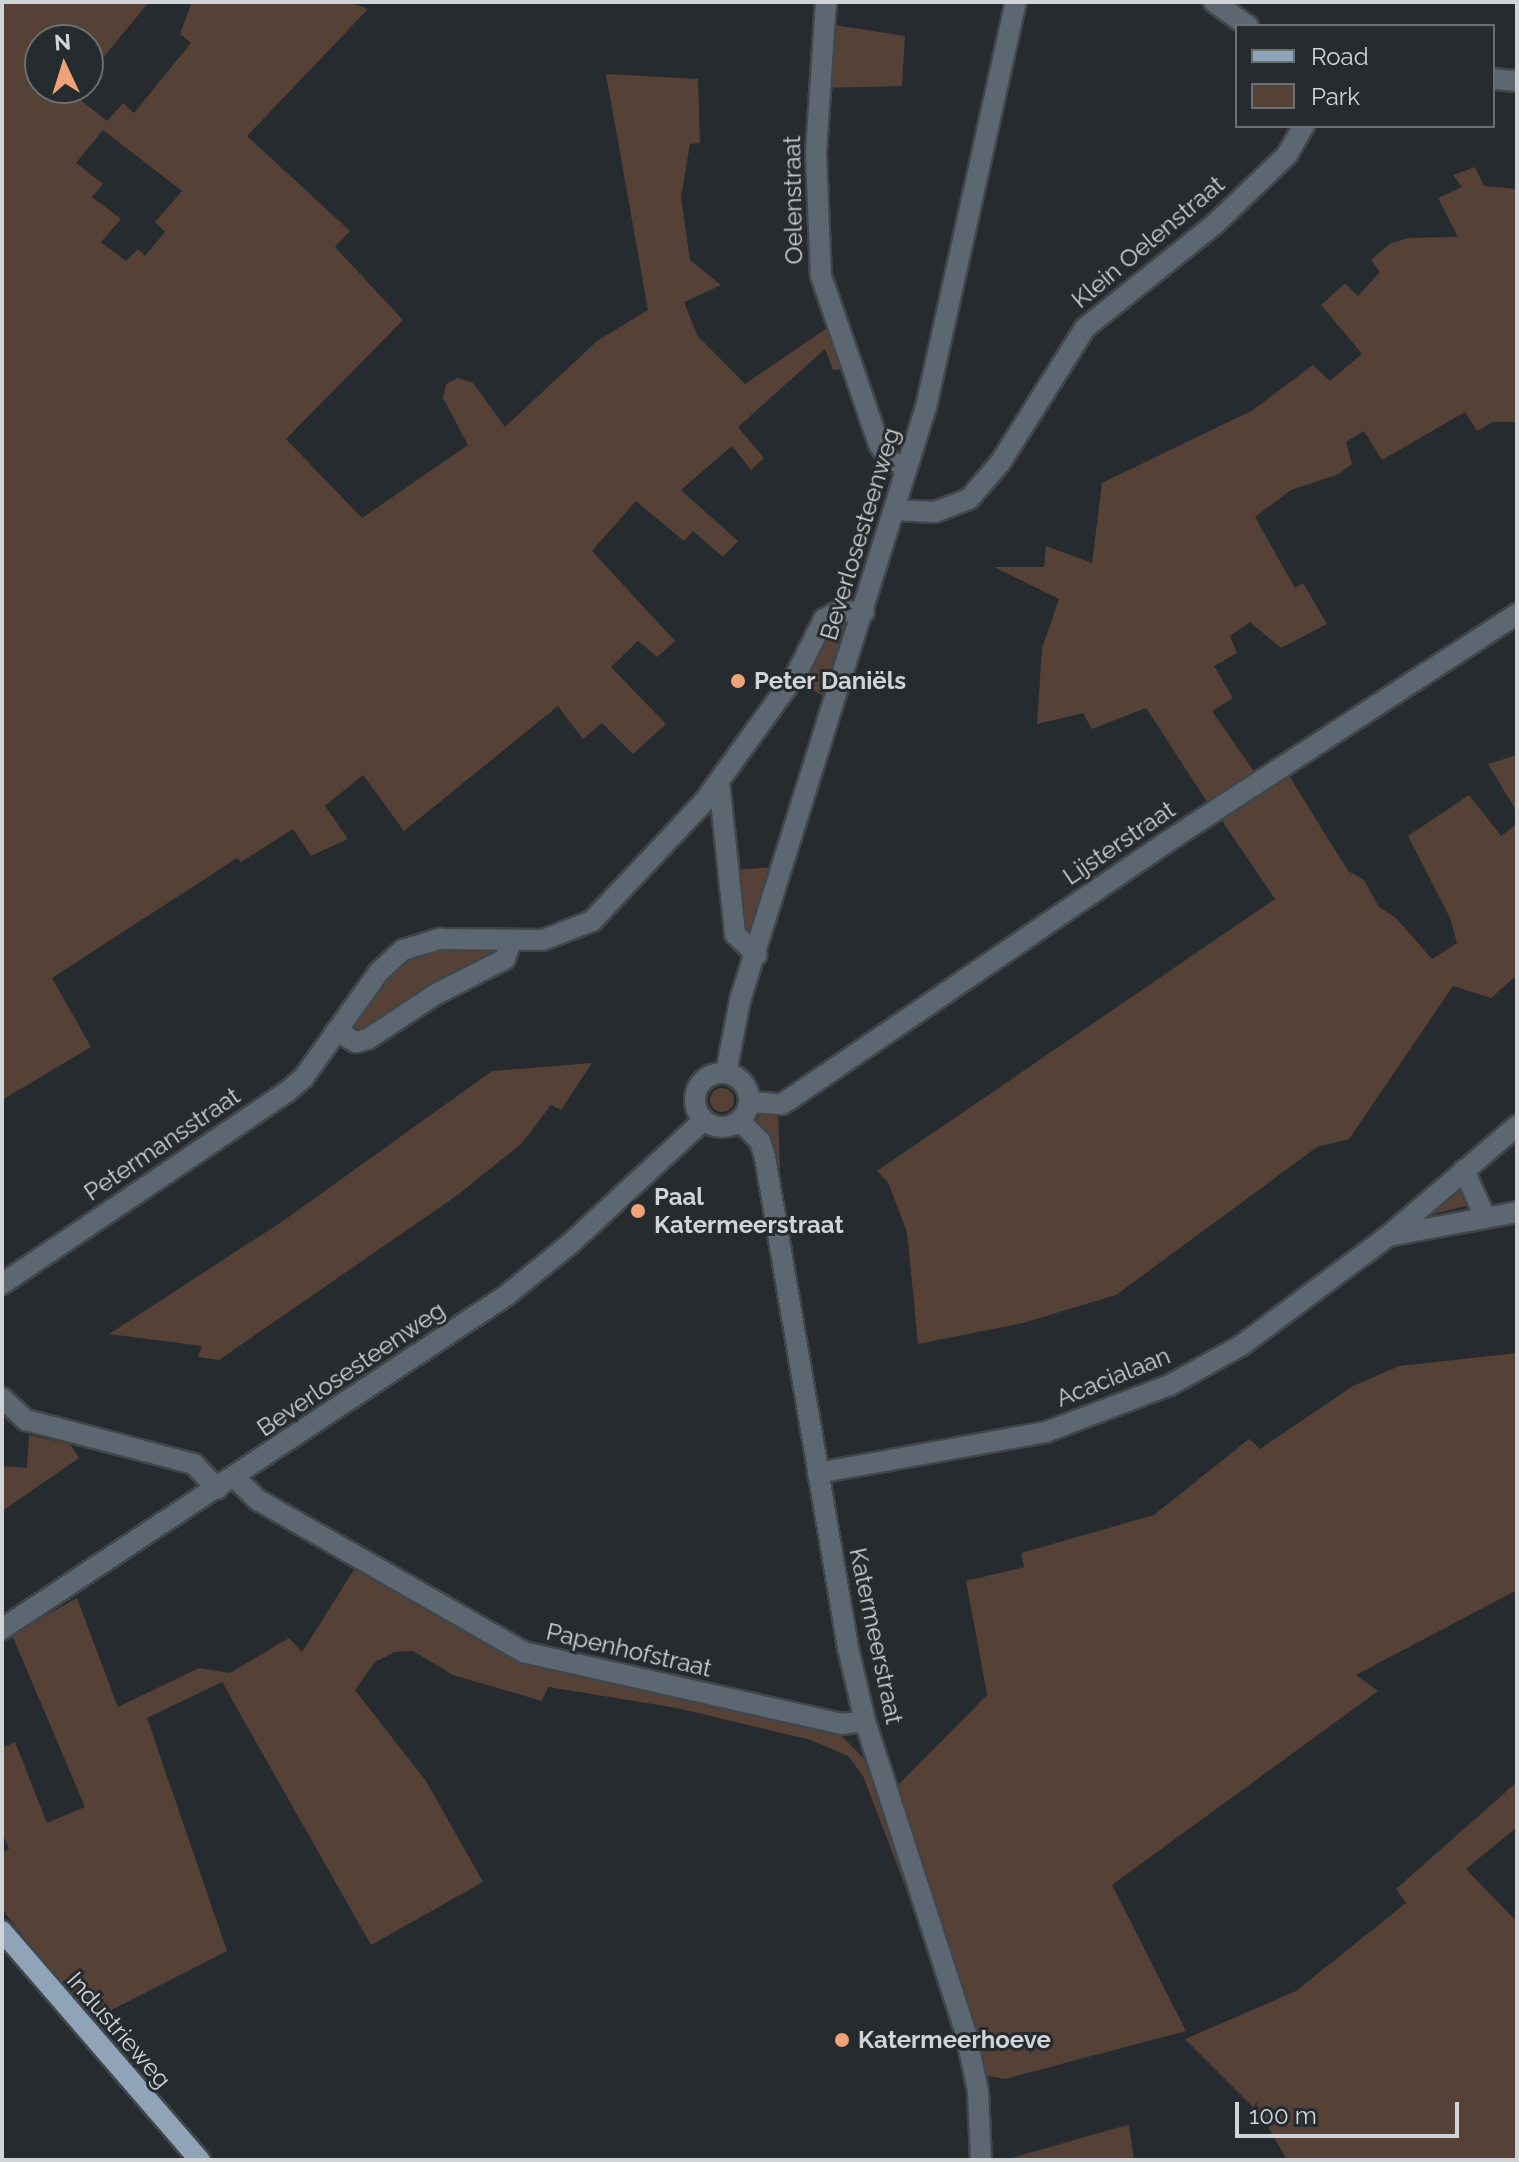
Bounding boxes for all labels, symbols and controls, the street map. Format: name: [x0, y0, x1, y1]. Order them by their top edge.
north arrow: [24, 24, 104, 104]
legend: [1235, 24, 1495, 128]
text: N: [53, 28, 72, 56]
text: Road: [1311, 42, 1369, 71]
text: Park: [1311, 82, 1360, 111]
street label: Oelenstraat: [777, 135, 809, 265]
street label: Klein Oelenstraat: [1066, 170, 1230, 314]
street label: Beverlosesteenweg: [814, 424, 906, 644]
place label: Peter Daniëls: [754, 667, 907, 695]
marker: Peter Daniëls: [729, 672, 747, 690]
street label: Lijsterstraat: [1058, 795, 1180, 891]
street label: Petermansstraat: [79, 1081, 245, 1207]
place label: Paal Katermeerstraat: [654, 1183, 844, 1239]
marker: Paal Katermeerstraat: [629, 1202, 647, 1220]
street label: Beverlosesteenweg: [252, 1295, 450, 1443]
street label: Acacialaan: [1052, 1341, 1174, 1413]
street label: Katermeerstraat: [843, 1545, 909, 1727]
street label: Papenhofstraat: [543, 1617, 715, 1683]
street label: Industrieweg: [61, 1966, 177, 2094]
place label: Katermeerhoeve: [858, 2026, 1051, 2054]
marker: Katermeerhoeve: [833, 2031, 851, 2049]
scale bar: [1239, 2086, 1463, 2136]
text: 100 m: [1249, 2101, 1317, 2130]

